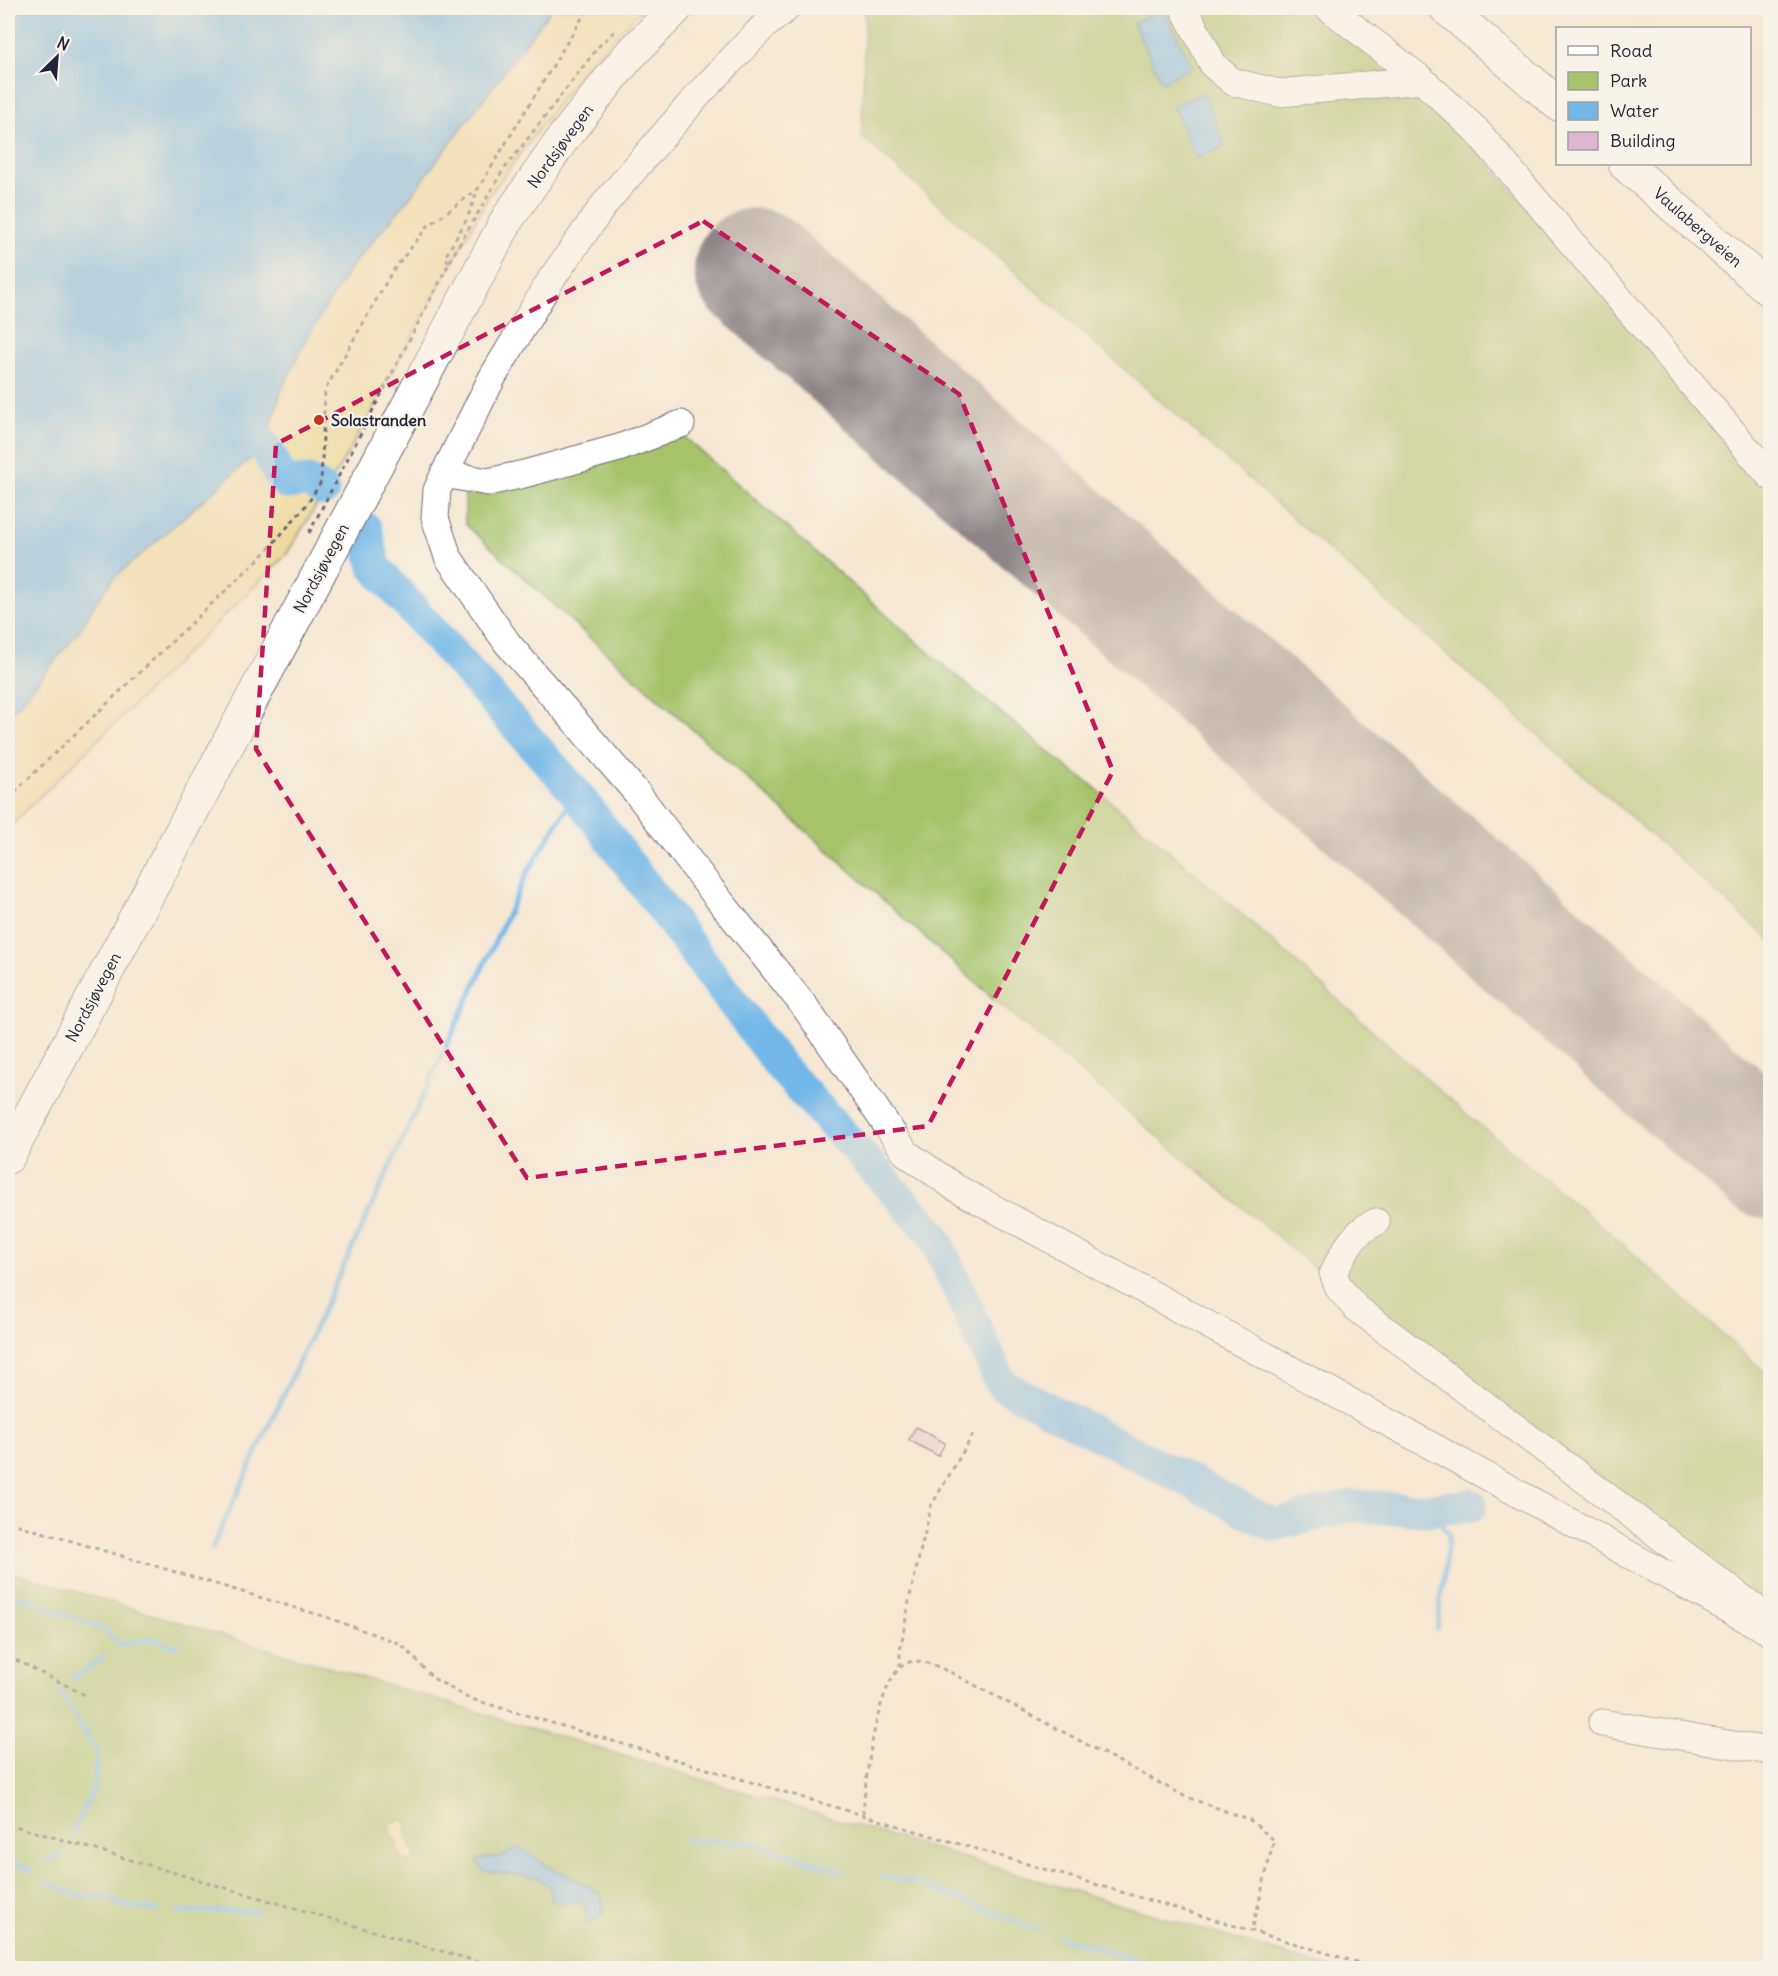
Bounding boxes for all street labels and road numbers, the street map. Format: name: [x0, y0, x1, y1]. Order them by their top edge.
street label: Nordsjøvegen: [523, 100, 597, 192]
street label: Vaulabergveien: [1650, 183, 1746, 271]
street label: Nordsjøvegen: [289, 520, 353, 616]
street label: Nordsjøvegen: [61, 949, 125, 1045]

